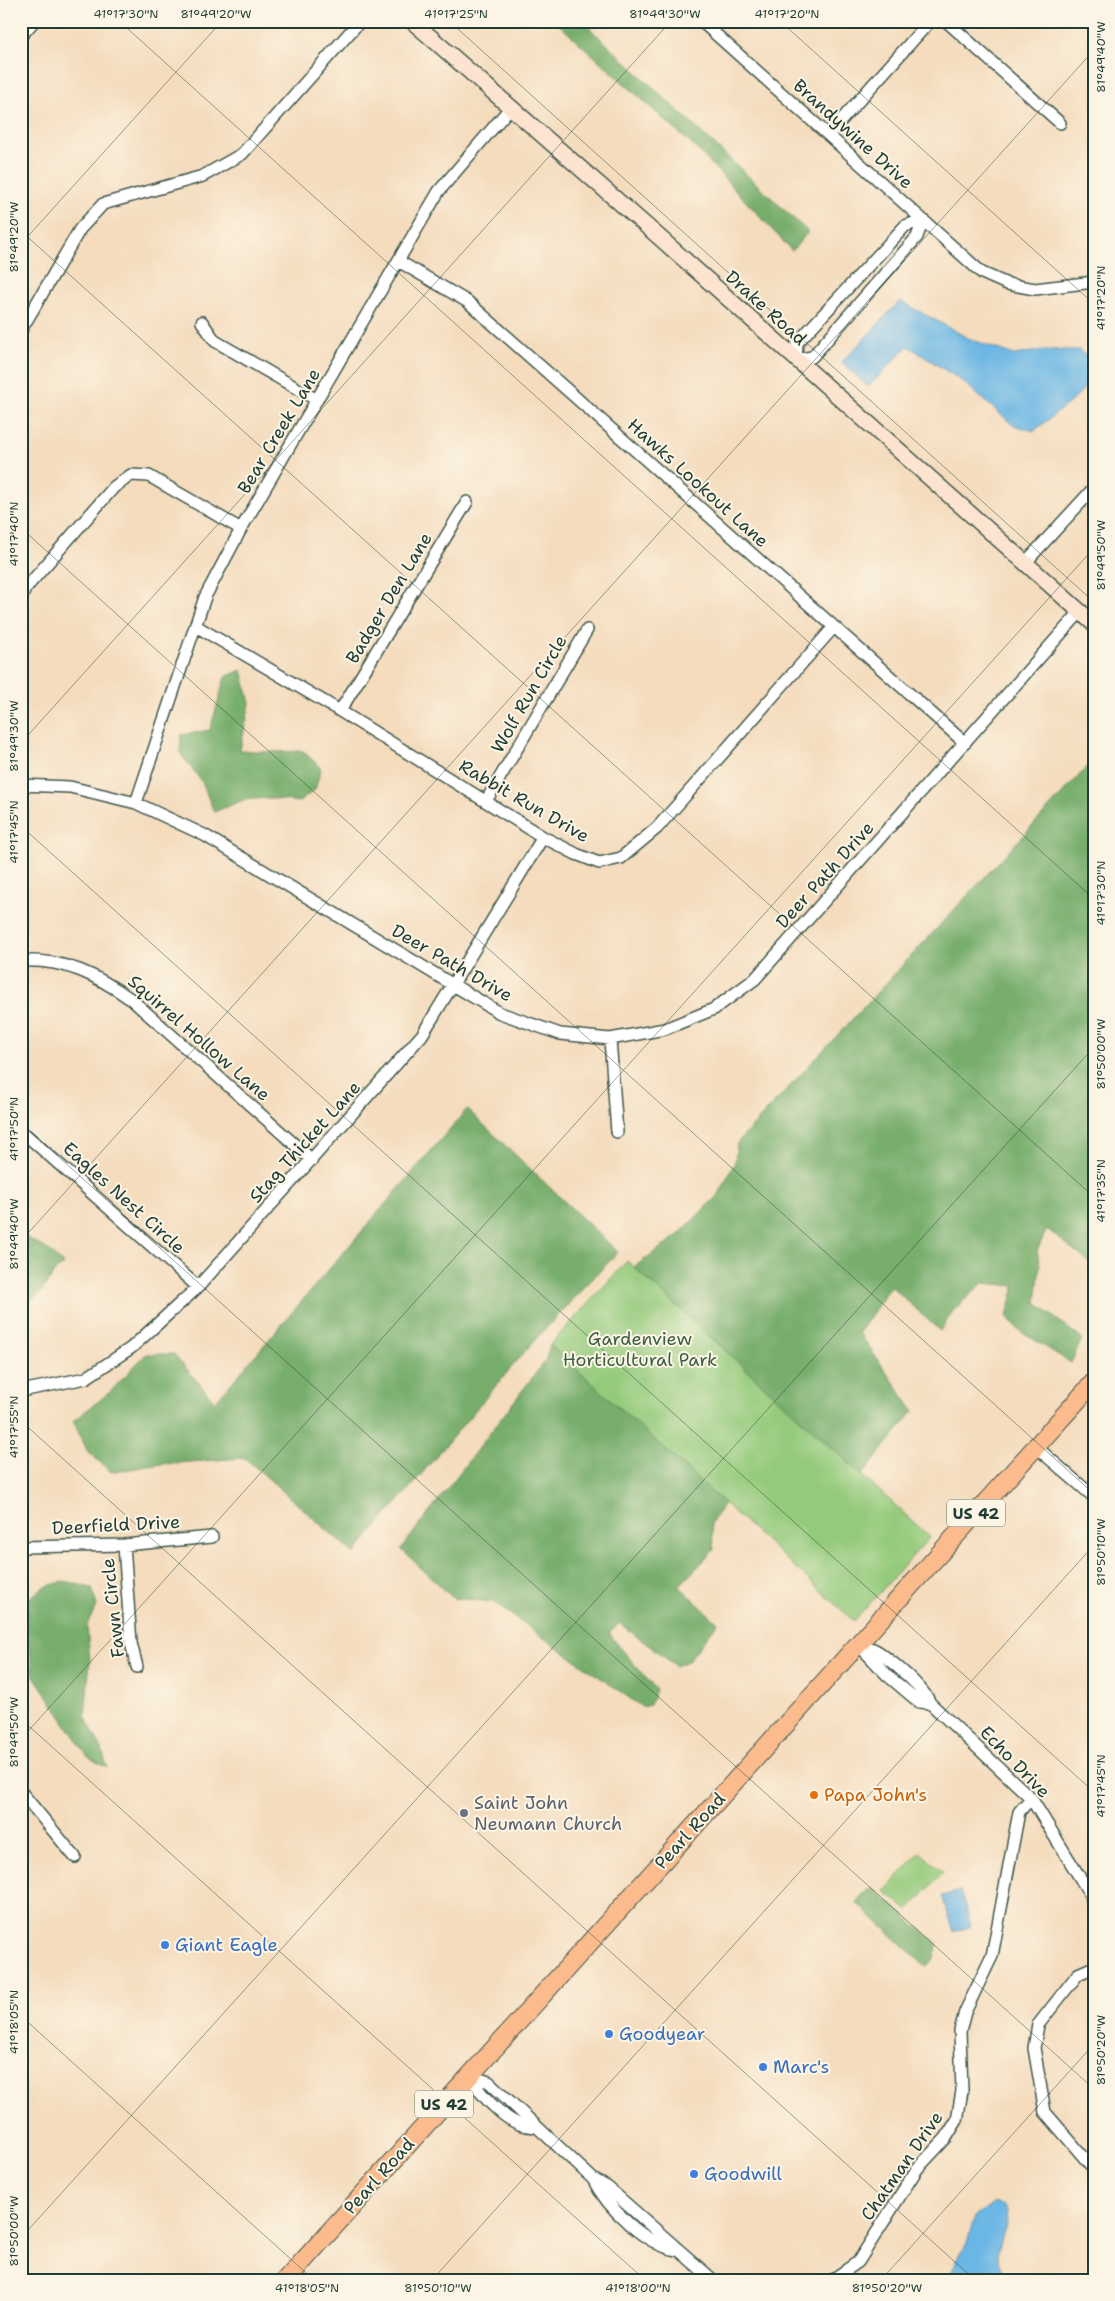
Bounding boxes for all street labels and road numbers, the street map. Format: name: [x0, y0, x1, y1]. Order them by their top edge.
street label: Brandywine Drive: [788, 74, 918, 194]
street label: Drake Road: [720, 265, 812, 351]
street label: Bear Creek Lane: [232, 364, 326, 498]
street label: Hawks Lookout Lane: [622, 413, 774, 553]
street label: Badger Den Lane: [340, 528, 438, 668]
street label: Wolf Run Circle: [486, 631, 572, 757]
street label: Rabbit Run Drive: [454, 754, 594, 848]
street label: Deer Path Drive: [771, 817, 879, 933]
street label: Deer Path Drive: [387, 919, 517, 1007]
street label: Squirrel Hollow Lane: [123, 969, 275, 1107]
street label: Stag Thicket Lane: [244, 1076, 366, 1208]
street label: Eagles Nest Circle: [58, 1137, 190, 1259]
road number: US 42: [947, 1500, 1005, 1526]
street label: Deerfield Drive: [51, 1510, 181, 1540]
street label: Fawn Circle: [96, 1557, 130, 1659]
street label: Echo Drive: [975, 1721, 1055, 1803]
street label: Pearl Road: [649, 1787, 731, 1875]
road number: US 42: [415, 2090, 473, 2118]
street label: Chatman Drive: [855, 2107, 949, 2225]
street label: Pearl Road: [338, 2132, 420, 2220]

